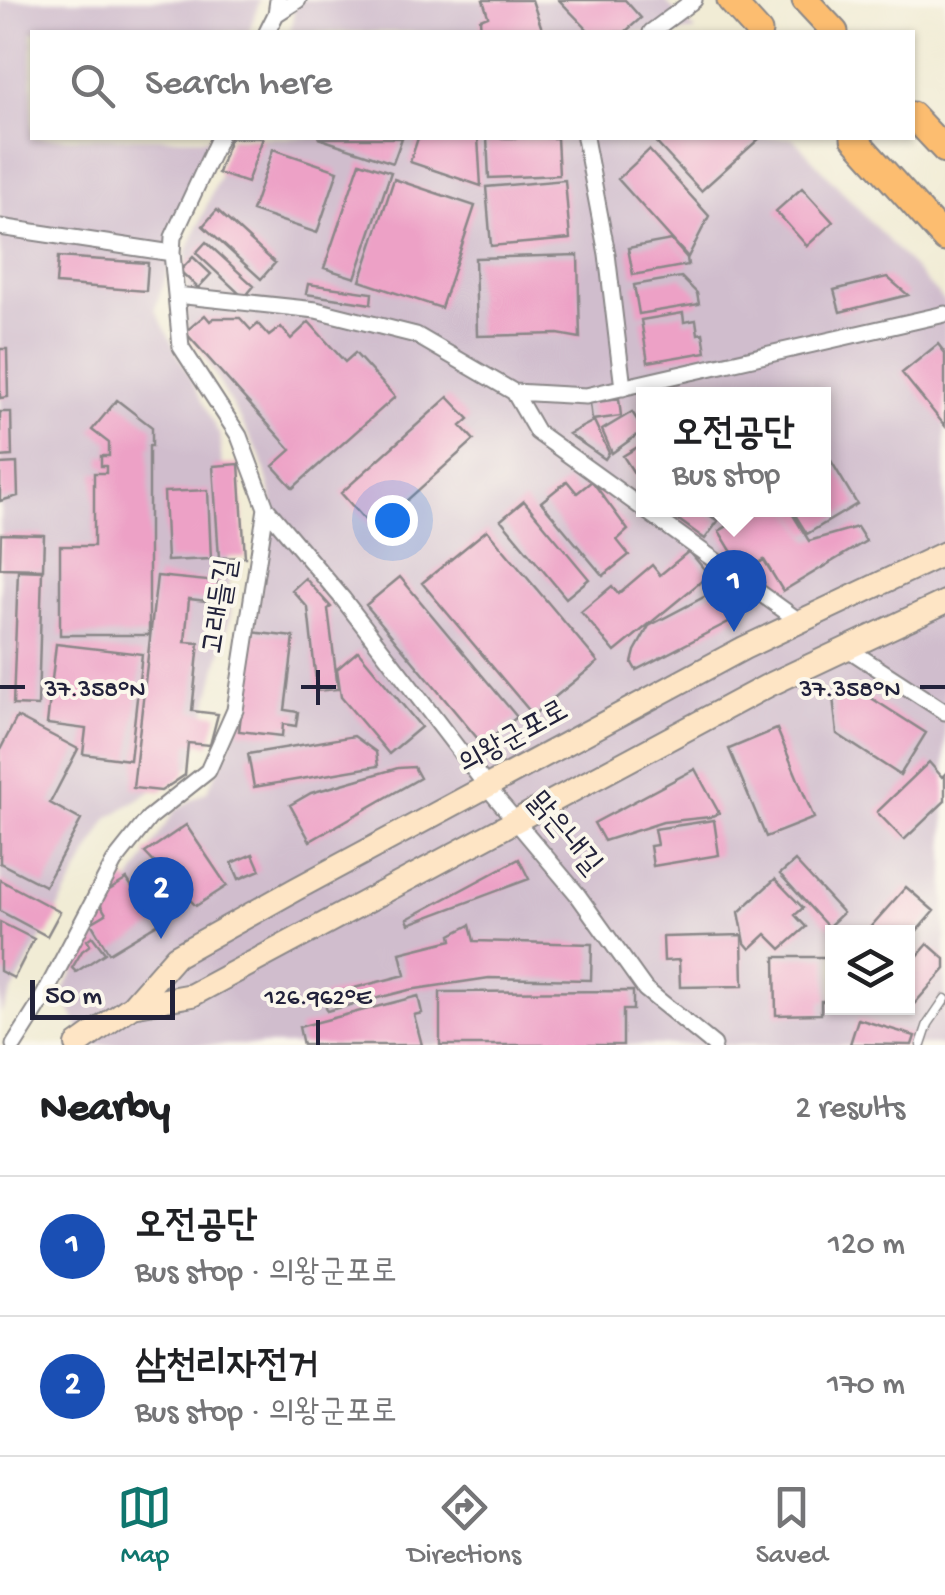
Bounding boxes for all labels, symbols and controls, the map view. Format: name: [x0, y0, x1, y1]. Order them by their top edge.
search box: [30, 30, 915, 140]
icon: search: [65, 58, 120, 113]
text: Search here: [145, 63, 332, 107]
popup: [636, 387, 831, 517]
text: 오전공단: [672, 414, 795, 458]
text: Bus stop: [672, 458, 780, 496]
your location: [367, 495, 418, 546]
pin: 1: [702, 550, 766, 632]
street label: 고래들길: [197, 557, 247, 657]
text: 37.358°N: [43, 677, 146, 706]
text: 37.358°N: [798, 677, 901, 706]
street label: 의왕군포로: [453, 694, 575, 784]
street label: 맑은내길: [519, 787, 607, 883]
pin: 2: [128, 856, 194, 939]
map controls: [825, 925, 915, 1015]
button: layers: [825, 925, 915, 1015]
scale bar: [30, 975, 175, 1020]
text: 50 m: [45, 981, 102, 1014]
text: 126.962°E: [263, 985, 373, 1014]
text: Nearby: [40, 1086, 170, 1135]
text: 2 results: [795, 1091, 905, 1129]
text: 오전공단: [135, 1206, 257, 1250]
text: 1: [66, 1227, 79, 1265]
text: 120 m: [828, 1227, 905, 1265]
text: Bus stop · 의왕군포로: [135, 1255, 397, 1293]
text: 삼천리자전거: [135, 1346, 318, 1390]
text: 2: [65, 1367, 80, 1405]
text: 170 m: [827, 1367, 905, 1405]
text: Bus stop · 의왕군포로: [135, 1395, 397, 1433]
tab: Map: [117, 1480, 172, 1573]
tab: Directions: [407, 1480, 521, 1573]
tab: Saved: [756, 1480, 828, 1573]

